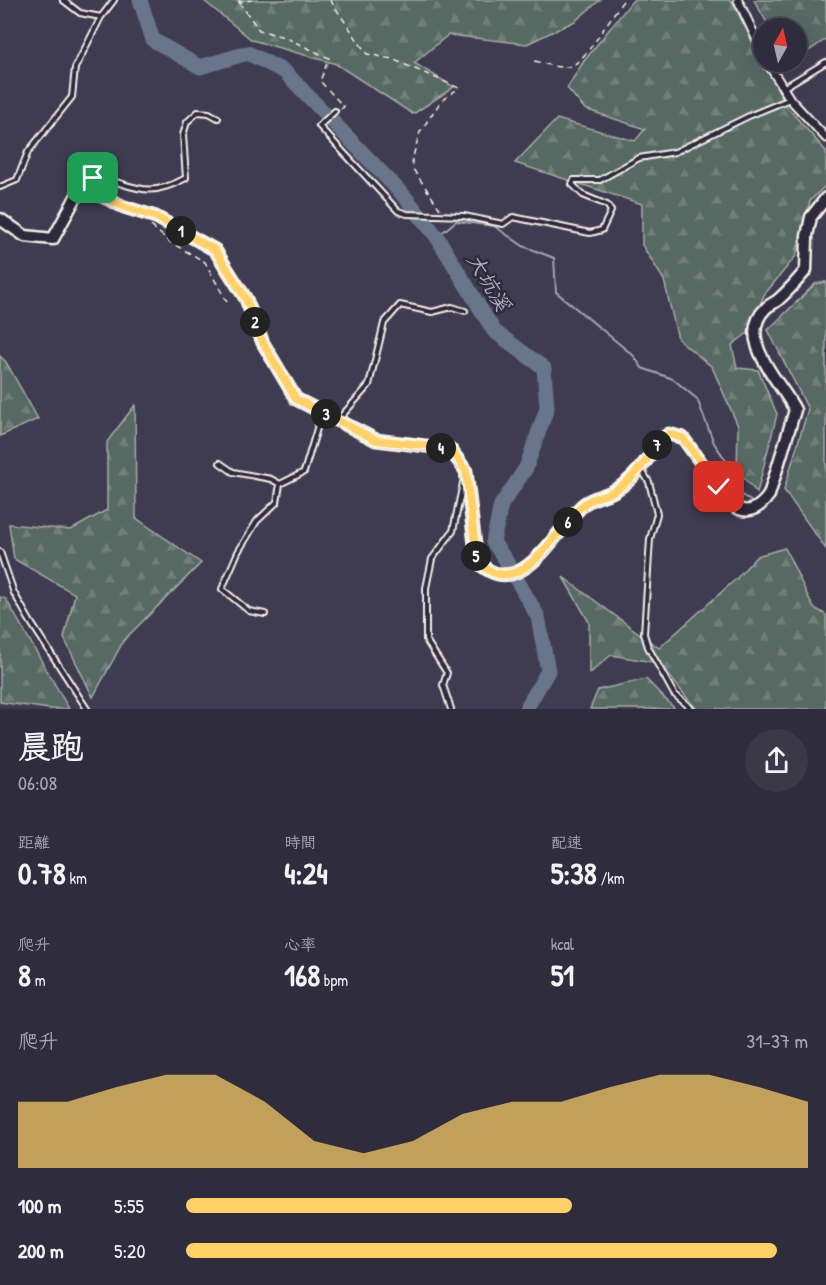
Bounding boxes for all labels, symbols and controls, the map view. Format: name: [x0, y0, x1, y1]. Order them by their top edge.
north arrow: [753, 18, 807, 72]
map controls: [753, 18, 807, 72]
pin: [67, 152, 118, 203]
icon: arrive: [76, 161, 109, 194]
pin: 1: [166, 216, 196, 246]
text: 1: [178, 220, 184, 242]
water label: 大坑溪: [460, 248, 518, 317]
pin: 2: [240, 307, 270, 337]
text: 2: [251, 311, 259, 333]
pin: 3: [311, 399, 341, 429]
text: 3: [322, 403, 330, 425]
pin: 7: [642, 430, 672, 460]
pin: 4: [426, 433, 456, 463]
text: 7: [653, 434, 661, 456]
text: 4: [438, 437, 444, 459]
pin: [693, 461, 744, 512]
icon: check: [702, 470, 735, 503]
pin: 6: [553, 507, 583, 537]
text: 6: [565, 511, 571, 533]
pin: 5: [461, 541, 491, 571]
text: 5: [473, 545, 479, 567]
text: 晨跑: [18, 724, 84, 768]
button: share: [745, 729, 808, 792]
text: 06:08: [18, 769, 57, 796]
text: 距離: [18, 831, 50, 853]
text: 時間: [284, 831, 316, 853]
text: 配速: [551, 831, 583, 853]
text: 0.78: [18, 853, 66, 893]
text: 4:24: [284, 853, 328, 893]
text: 5:38: [551, 853, 597, 893]
text: km: [66, 867, 87, 889]
text: /km: [597, 867, 625, 889]
text: 爬升: [18, 933, 50, 955]
text: 心率: [284, 933, 316, 955]
text: kcal: [551, 933, 574, 955]
text: 8: [18, 955, 31, 995]
text: 168: [284, 955, 320, 995]
text: 51: [551, 955, 574, 995]
text: m: [31, 969, 46, 991]
text: bpm: [320, 969, 348, 991]
text: 爬升: [18, 1027, 58, 1054]
text: 31–37 m: [746, 1027, 808, 1054]
text: 100 m: [18, 1192, 61, 1219]
text: 5:55: [114, 1192, 144, 1219]
text: 200 m: [18, 1237, 63, 1264]
text: 5:20: [114, 1237, 145, 1264]

